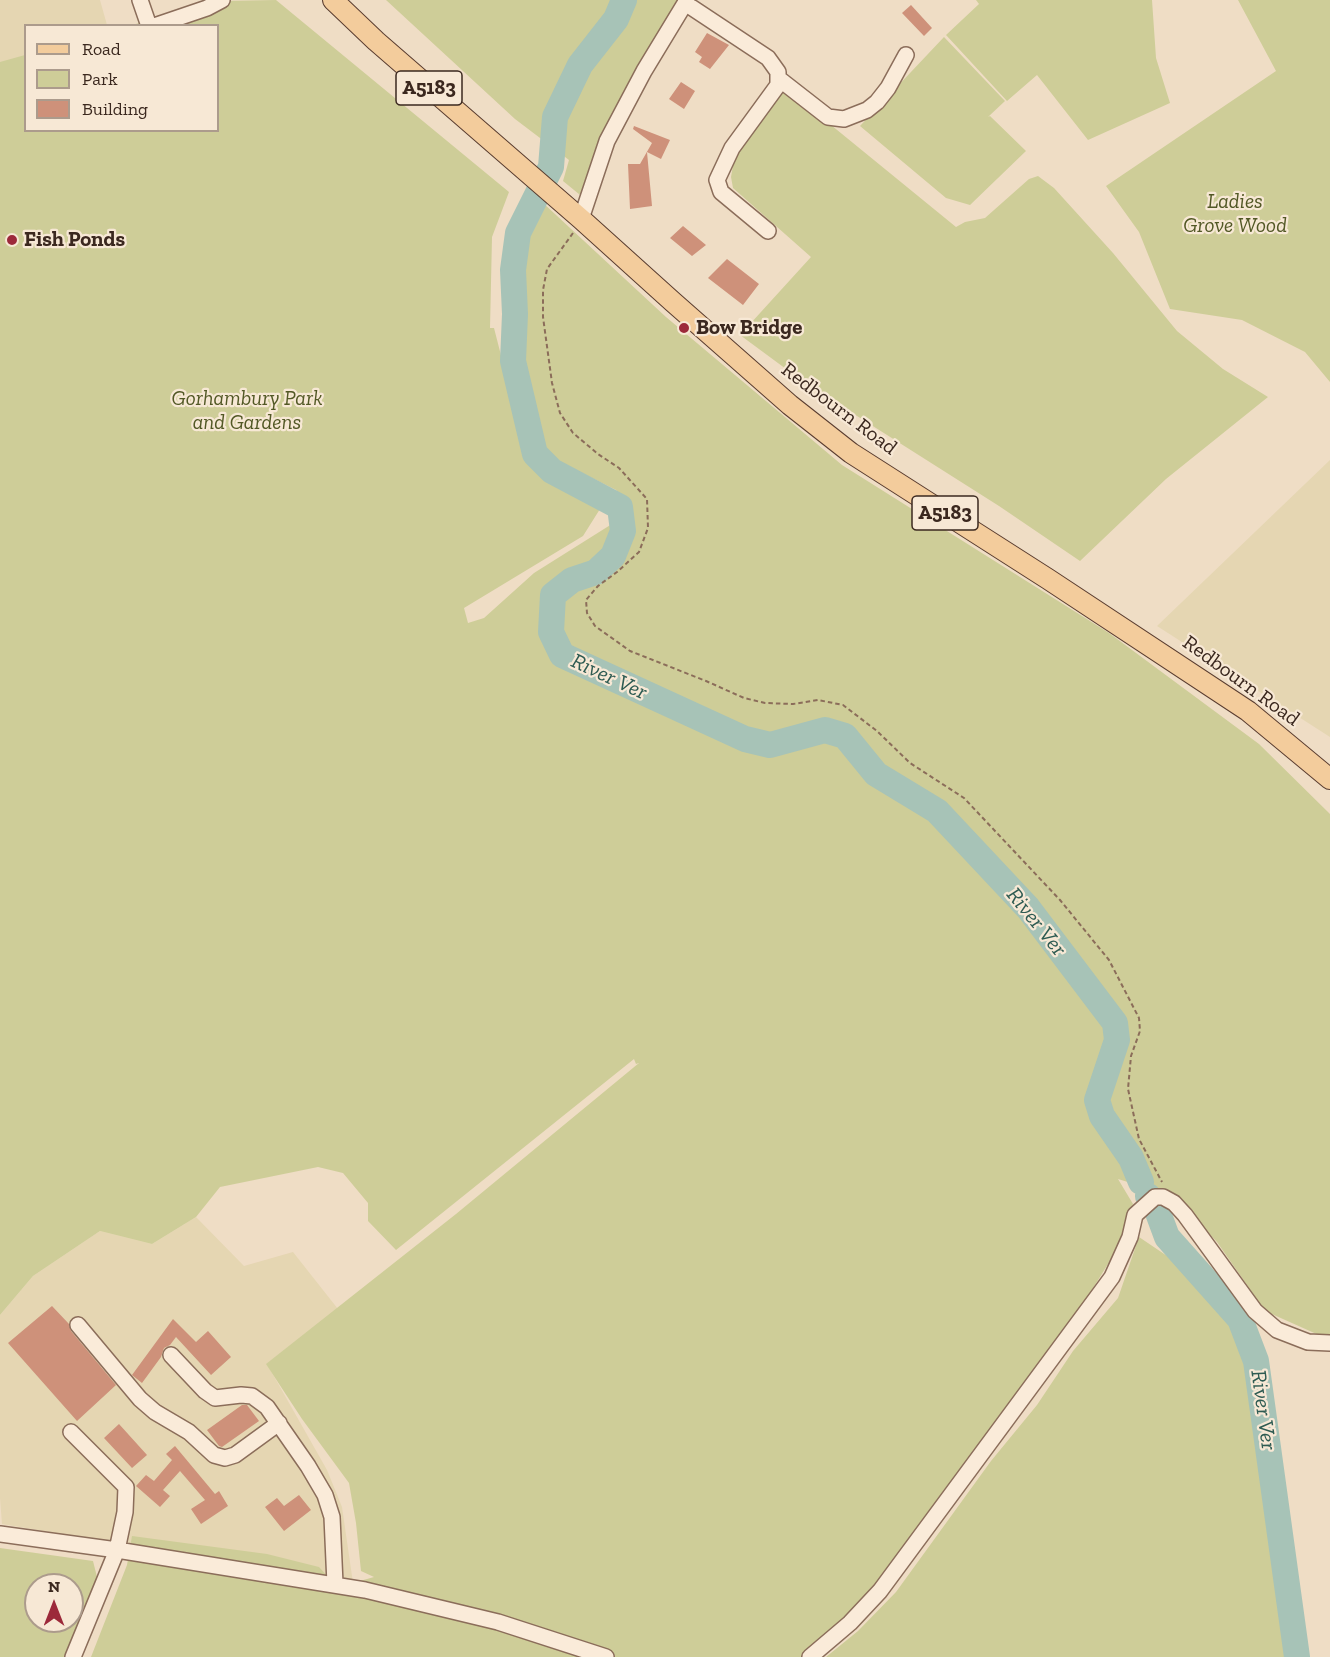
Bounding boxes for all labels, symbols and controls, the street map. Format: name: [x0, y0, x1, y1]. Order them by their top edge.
legend: [24, 24, 219, 132]
text: Road: [82, 38, 121, 60]
text: Park: [82, 68, 118, 90]
road number: A5183: [396, 71, 462, 105]
text: Building: [82, 98, 148, 120]
park label: Ladies Grove Wood: [1183, 189, 1287, 239]
place label: Fish Ponds: [24, 227, 125, 253]
marker: Fish Ponds: [5, 233, 19, 247]
place label: Bow Bridge: [696, 315, 802, 341]
marker: Bow Bridge: [677, 321, 691, 335]
street label: Redbourn Road: [776, 357, 902, 461]
park label: Gorhambury Park and Gardens: [171, 386, 323, 436]
road number: A5183: [912, 496, 978, 530]
street label: Redbourn Road: [1178, 630, 1304, 732]
water label: River Ver: [567, 648, 651, 706]
water label: River Ver: [1000, 882, 1072, 962]
water label: River Ver: [1244, 1368, 1282, 1452]
north arrow: [24, 1573, 84, 1633]
text: N: [48, 1577, 60, 1596]

